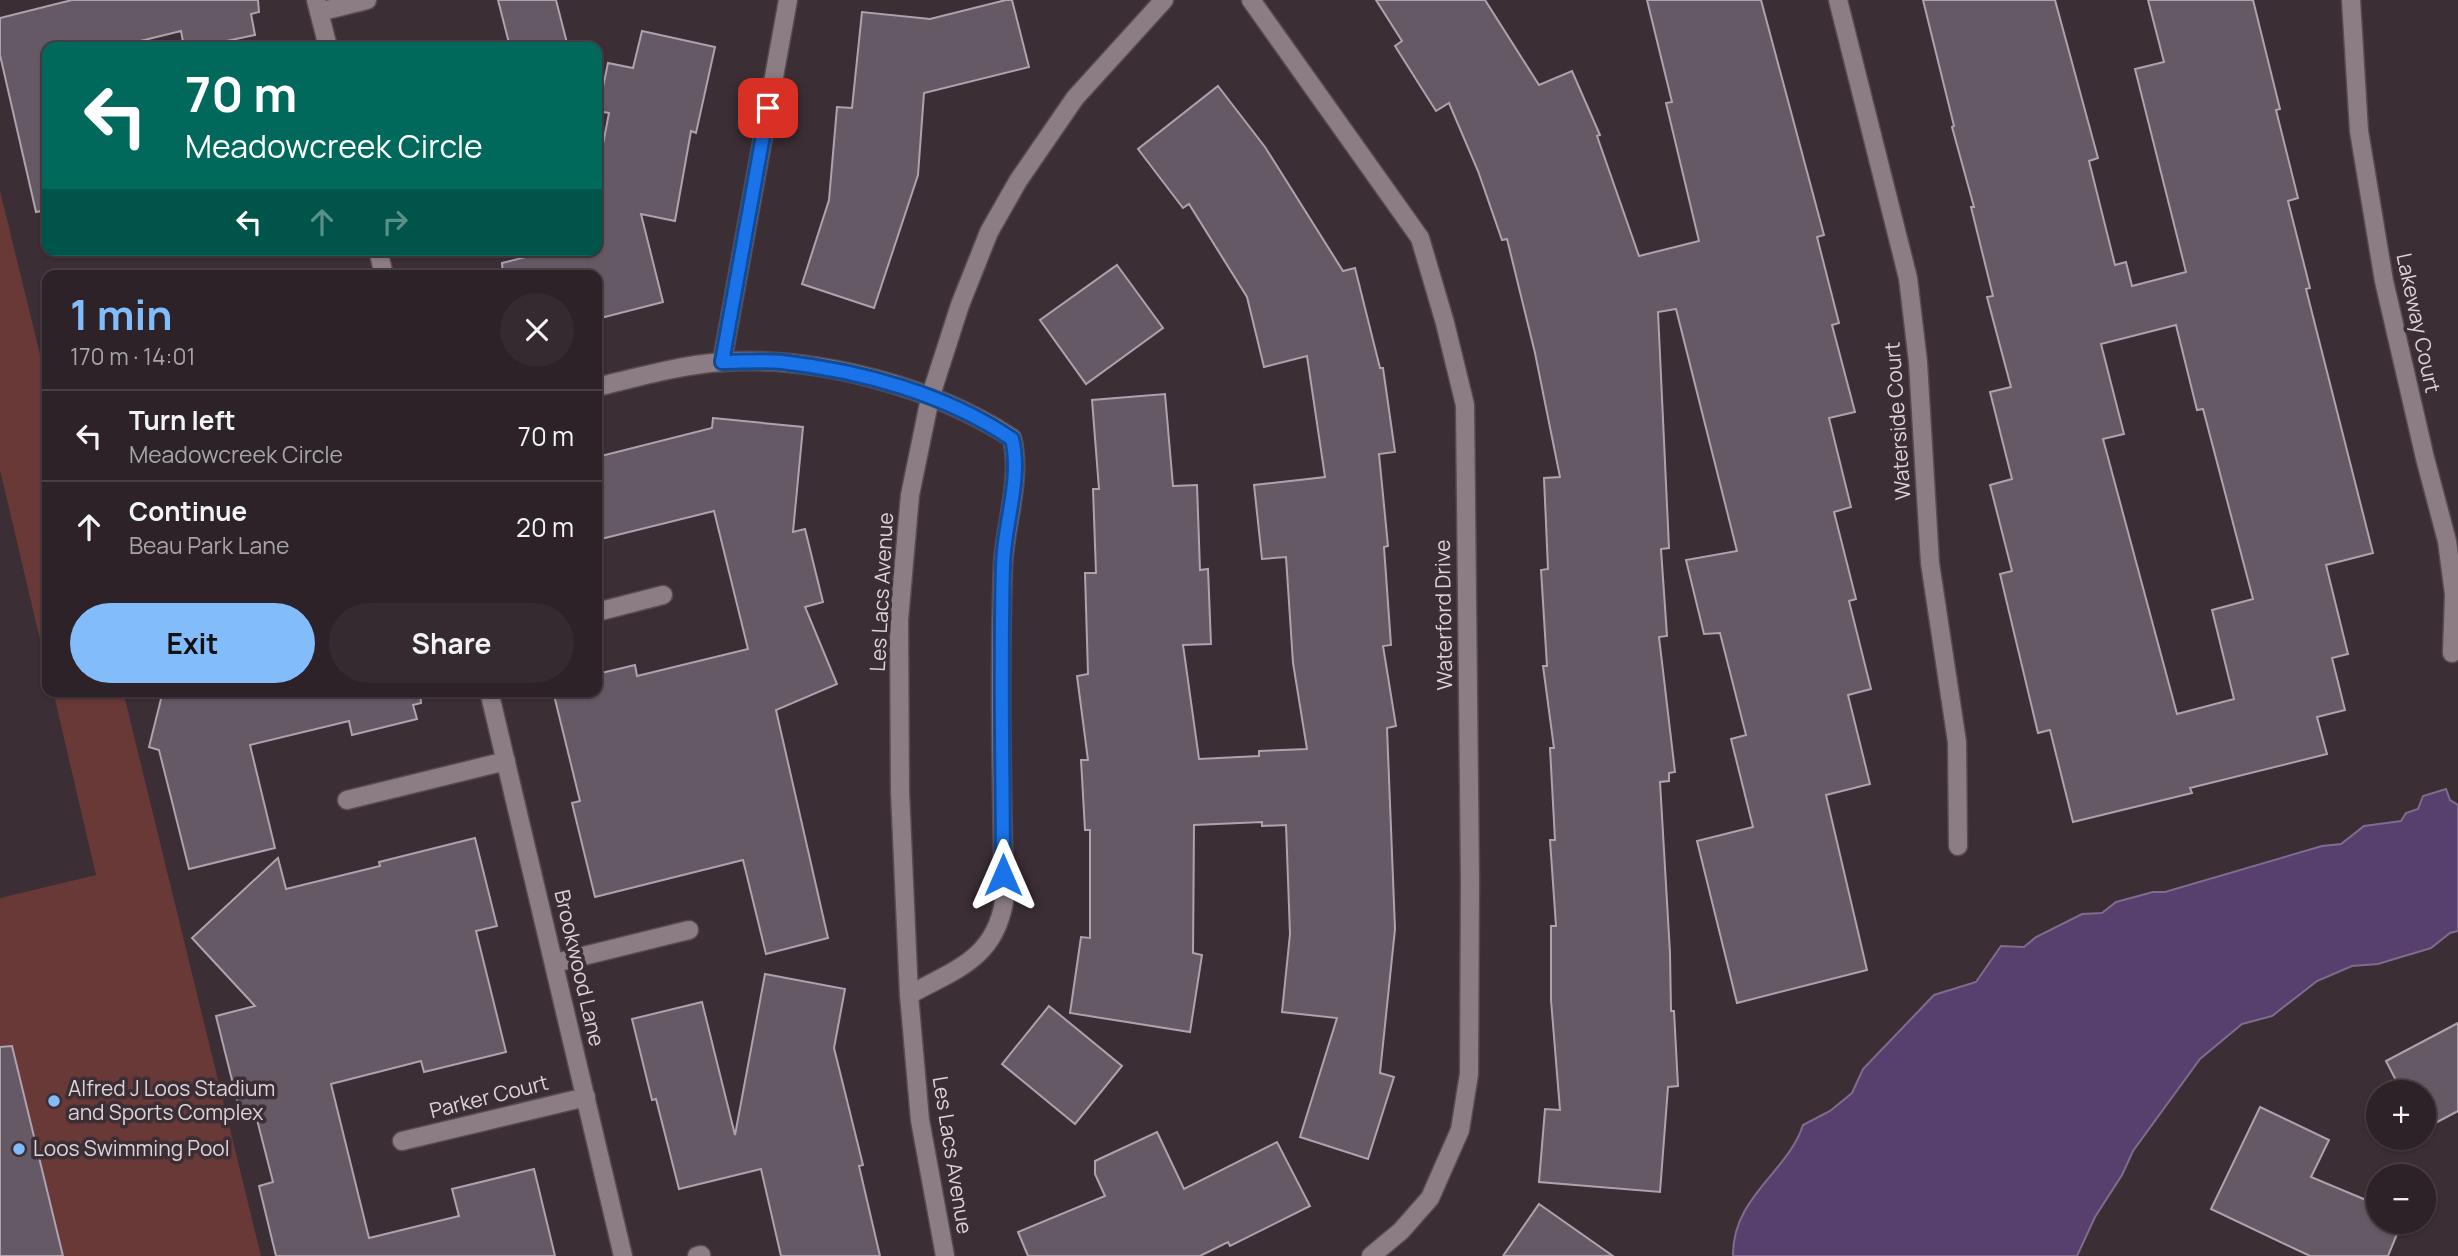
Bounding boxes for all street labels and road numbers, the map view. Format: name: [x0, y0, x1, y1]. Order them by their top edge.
street label: Lakeway Court: [2391, 250, 2447, 395]
street label: Waterside Court: [1878, 341, 1916, 501]
street label: Les Lacs Avenue: [863, 512, 899, 672]
street label: Waterford Drive: [1428, 539, 1458, 691]
street label: Brookwood Lane: [548, 887, 612, 1049]
street label: Parker Court: [426, 1068, 551, 1124]
street label: Les Lacs Avenue: [927, 1074, 979, 1236]

